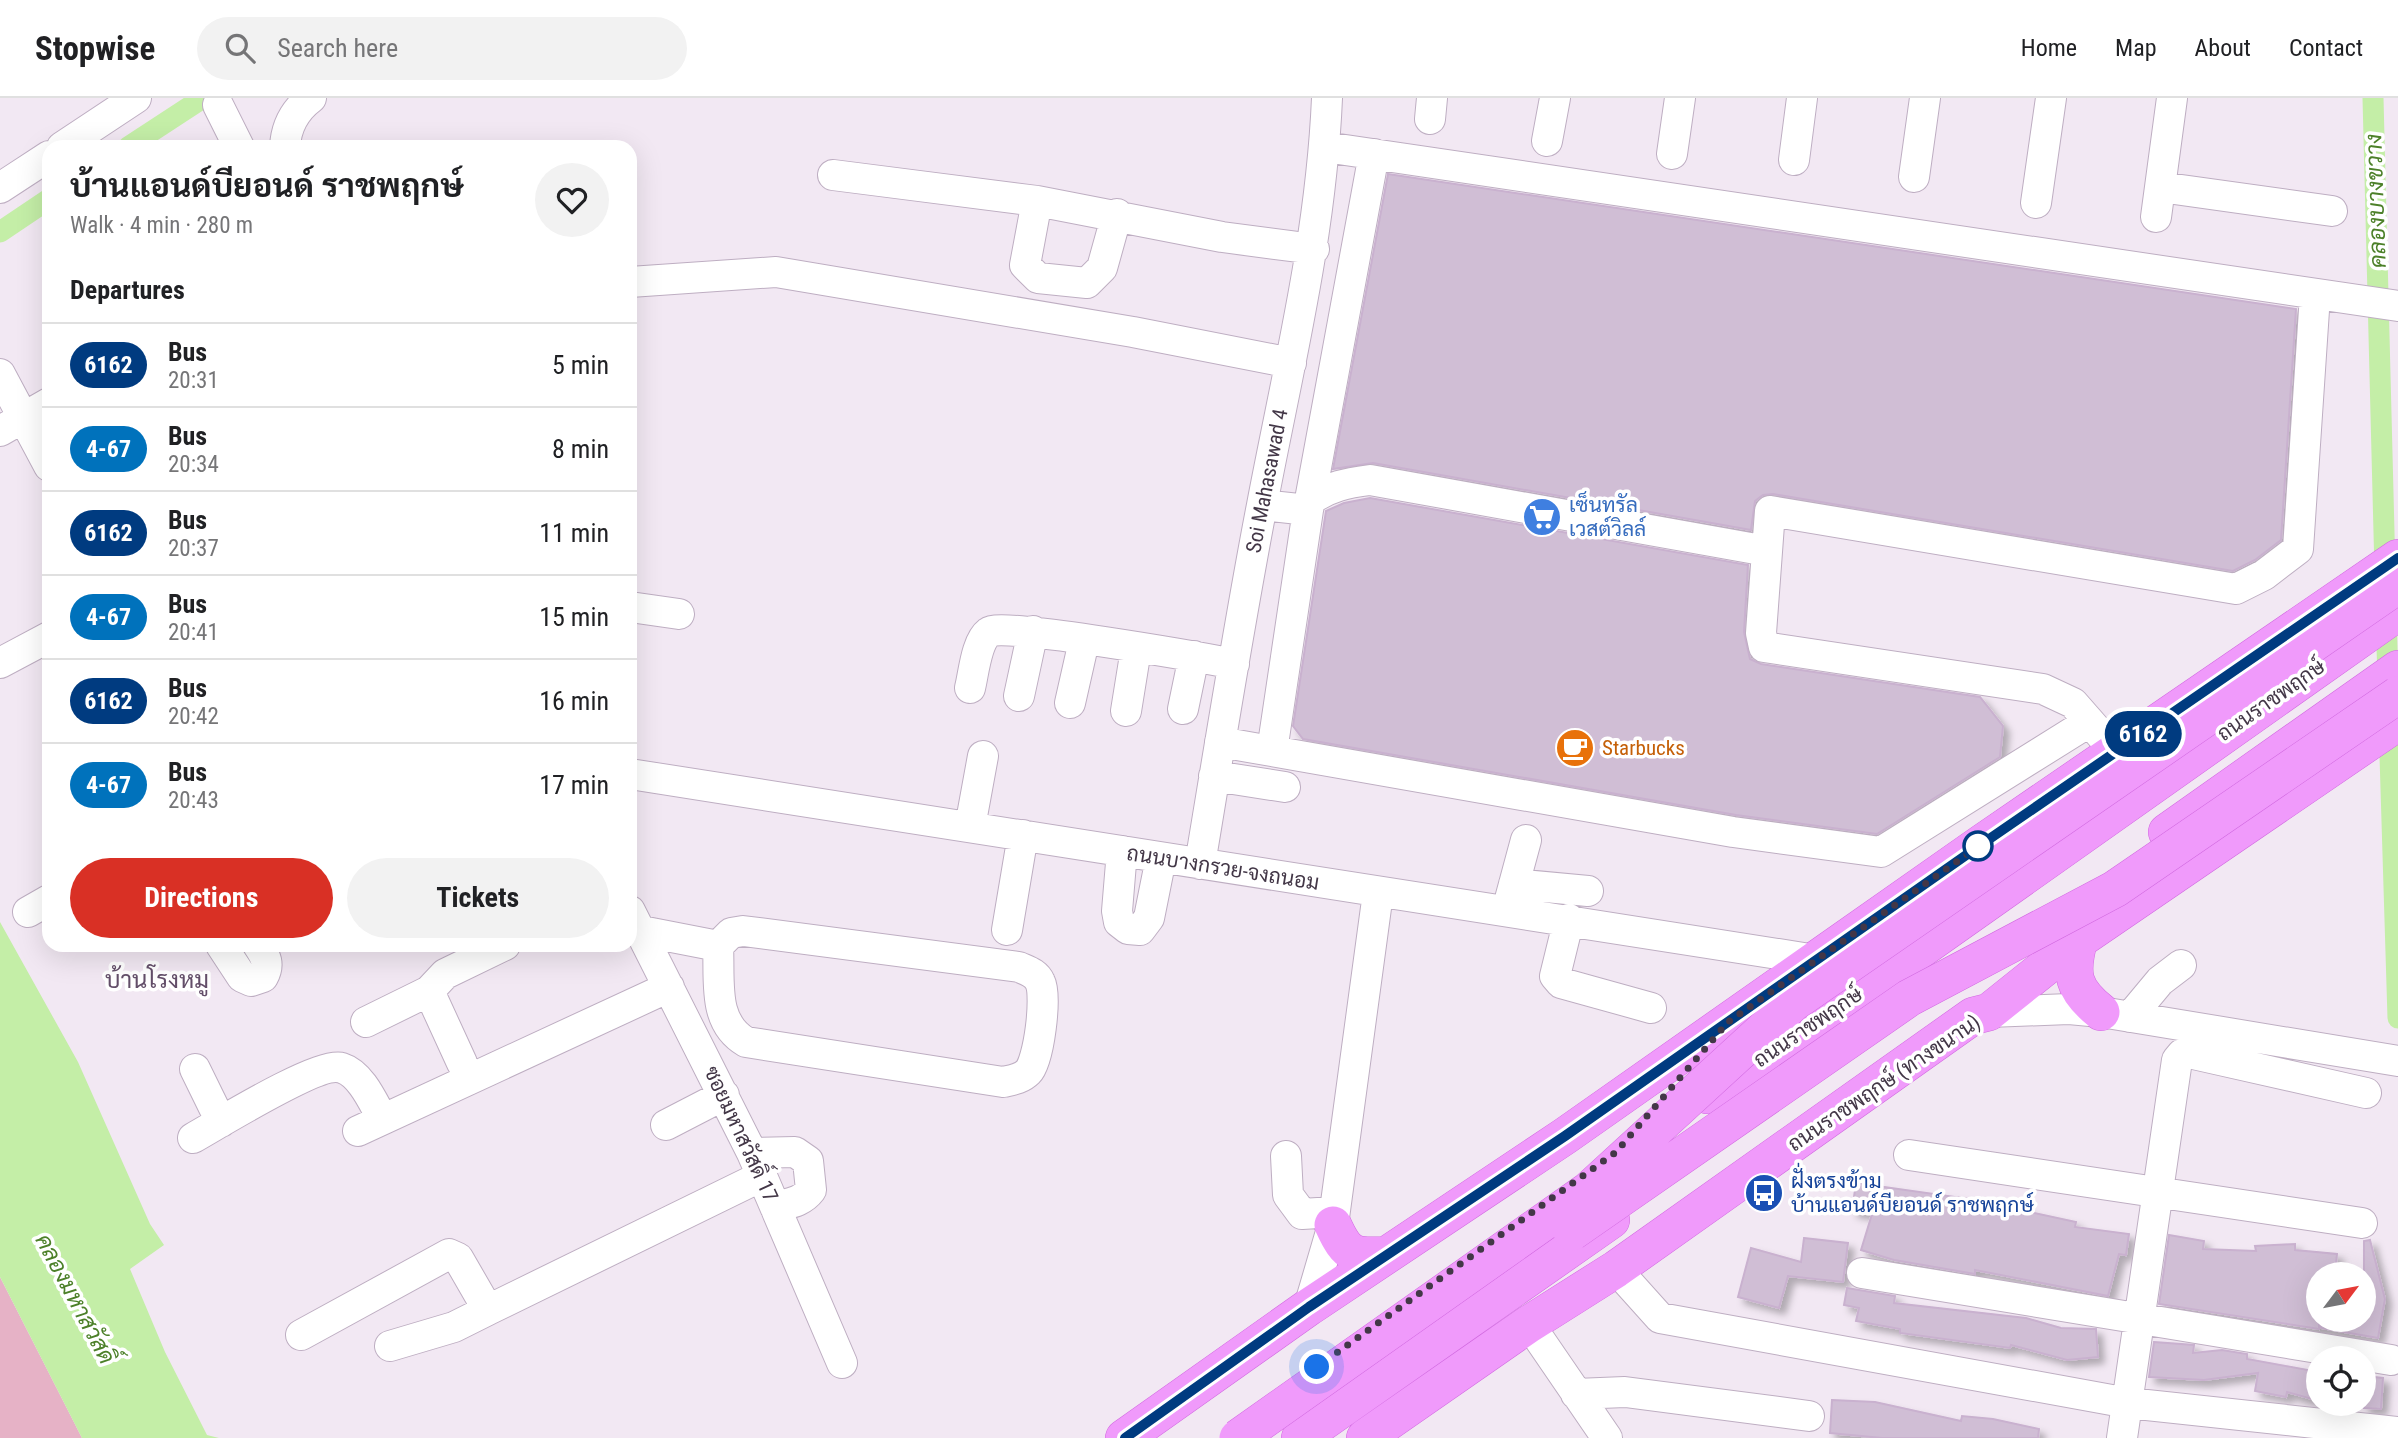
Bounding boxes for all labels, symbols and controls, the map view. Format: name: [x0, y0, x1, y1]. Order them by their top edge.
search box: [197, 17, 687, 80]
text: Stopwise: [35, 29, 155, 68]
icon: search: [221, 29, 259, 67]
text: Search here: [277, 33, 398, 63]
text: Home: [2021, 34, 2077, 62]
text: Map: [2115, 34, 2157, 62]
text: About: [2195, 34, 2251, 62]
text: Contact: [2289, 34, 2363, 62]
water label: คลองบางขวาง: [2360, 133, 2392, 269]
button: heart: [535, 163, 609, 237]
text: บ้านแอนด์บียอนด์ ราชพฤกษ์: [70, 166, 464, 205]
text: Walk · 4 min · 280 m: [70, 212, 253, 239]
text: Departures: [70, 275, 185, 305]
text: Bus: [168, 337, 207, 367]
text: 5 min: [552, 350, 609, 380]
text: 6162: [84, 351, 133, 379]
text: 20:31: [168, 367, 219, 394]
street label: Soi Mahasawad 4: [1241, 407, 1293, 555]
text: Bus: [168, 421, 207, 451]
text: 8 min: [552, 434, 609, 464]
text: 4-67: [86, 435, 131, 463]
text: 20:34: [168, 451, 219, 478]
place label: เซ็นทรัล เวสต์วิลล์: [1569, 490, 1646, 541]
supermarket icon: เซ็นทรัล เวสต์วิลล์: [1521, 496, 1563, 538]
text: Bus: [168, 505, 207, 535]
text: 11 min: [539, 518, 609, 548]
text: 6162: [84, 519, 133, 547]
text: 20:37: [168, 535, 219, 562]
text: Bus: [168, 589, 207, 619]
text: 15 min: [539, 602, 609, 632]
text: 4-67: [86, 603, 131, 631]
text: 20:41: [168, 619, 219, 646]
street label: ถนนราชพฤกษ์: [2211, 652, 2330, 746]
text: Bus: [168, 673, 207, 703]
text: 16 min: [539, 686, 609, 716]
text: 6162: [84, 687, 133, 715]
text: 20:42: [168, 703, 219, 730]
line badge: 6162: [2094, 711, 2192, 757]
text: 6162: [2119, 720, 2167, 748]
cafe icon: Starbucks: [1554, 727, 1596, 769]
place label: Starbucks: [1602, 736, 1685, 760]
text: Bus: [168, 757, 207, 787]
text: 17 min: [539, 770, 609, 800]
text: 4-67: [86, 771, 131, 799]
text: 20:43: [168, 787, 219, 814]
unlabelled marker: [1963, 831, 1993, 861]
street label: ถนนบางกรวย-จงถนอม: [1125, 841, 1321, 895]
button: Directions: [70, 858, 333, 938]
button: Tickets: [347, 858, 609, 938]
district label: บ้านโรงหมู: [105, 964, 209, 997]
street label: ถนนราชพฤกษ์: [1748, 980, 1867, 1072]
street label: ถนนราชพฤกษ์ (ทางขนาน): [1782, 1008, 1985, 1156]
street label: ซอยมหาสวัสดิ์ 17: [699, 1059, 790, 1206]
place label: ฝั่งตรงข้าม บ้านแอนด์บียอนด์ ราชพฤกษ์: [1791, 1162, 2034, 1217]
bus stop icon: ฝั่งตรงข้าม บ้านแอนด์บียอนด์ ราชพฤกษ์: [1743, 1172, 1785, 1214]
water label: คลองมหาสวัสดิ์: [29, 1225, 130, 1372]
north arrow: [2306, 1262, 2376, 1332]
map controls: [2306, 1262, 2376, 1416]
button: locate: [2306, 1346, 2376, 1416]
your location: [1299, 1349, 1334, 1384]

